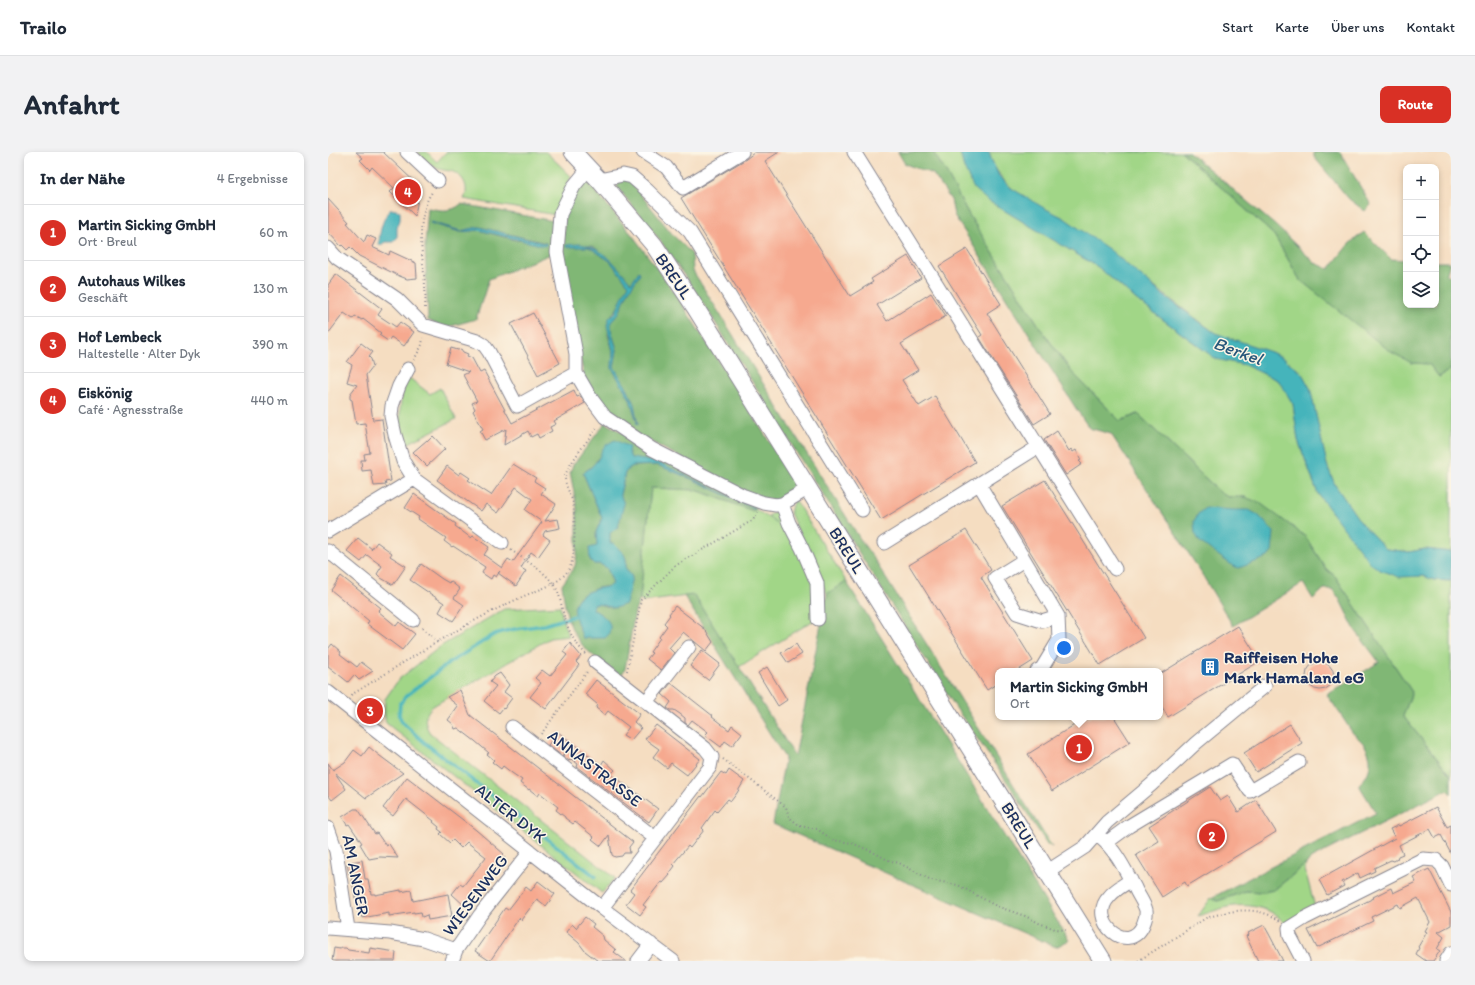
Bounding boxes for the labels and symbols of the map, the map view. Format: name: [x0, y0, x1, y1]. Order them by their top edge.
pin: 4: [395, 177, 421, 207]
street label: BREUL: [652, 249, 697, 303]
water label: Berkel: [1211, 332, 1267, 371]
street label: BREUL: [825, 523, 869, 577]
your location: [1054, 638, 1074, 658]
place label: Raiffeisen Hohe Mark Hamaland eG: [1224, 647, 1365, 687]
building icon: Raiffeisen Hohe Mark Hamaland eG: [1199, 656, 1221, 678]
pin: 3: [357, 696, 383, 726]
street label: ANNASTRASSE: [544, 725, 646, 811]
pin: 1: [1066, 733, 1092, 763]
street label: ALTER DYK: [472, 779, 551, 847]
street label: BREUL: [997, 798, 1041, 852]
pin: 2: [1199, 821, 1225, 851]
street label: AM ANGER: [338, 833, 374, 917]
street label: WIESENWEG: [438, 850, 512, 940]

